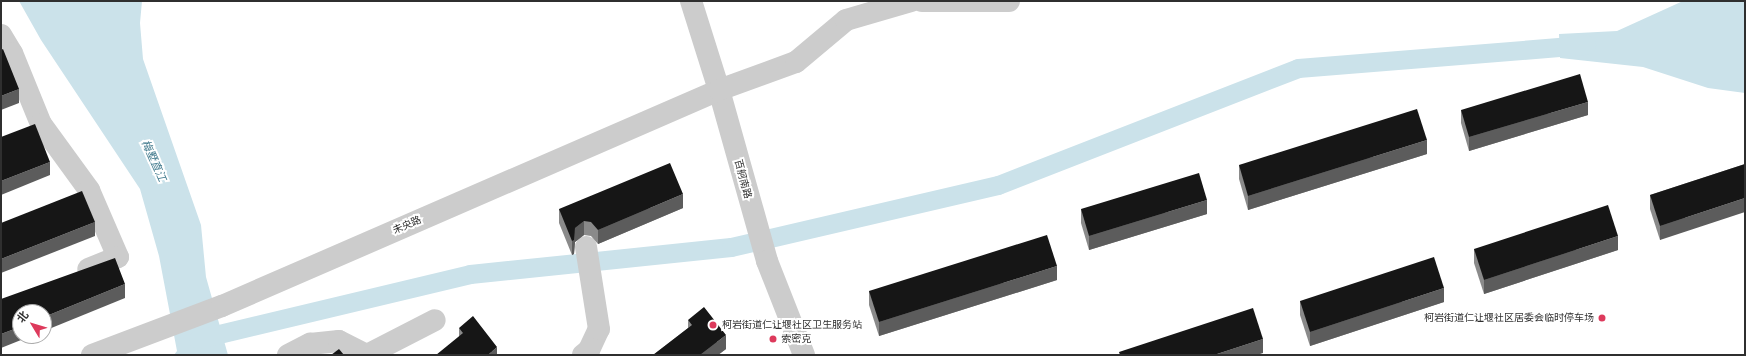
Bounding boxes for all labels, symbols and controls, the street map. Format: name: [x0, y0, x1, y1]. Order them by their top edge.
water label: 梅墅直江: [138, 138, 168, 184]
street label: 百舸南路: [732, 158, 754, 200]
street label: 未央路: [391, 214, 423, 236]
north arrow: [12, 304, 52, 344]
text: 北: [14, 309, 31, 325]
place label: 柯岩街道仁让堰社区居委会临时停车场: [1424, 312, 1594, 324]
marker: 柯岩街道仁让堰社区居委会临时停车场: [1597, 313, 1607, 323]
marker: 柯岩街道仁让堰社区卫生服务站: [707, 319, 719, 331]
place label: 柯岩街道仁让堰社区卫生服务站: [722, 319, 862, 331]
place label: 索密克: [781, 333, 811, 345]
marker: 索密克: [768, 334, 778, 344]

